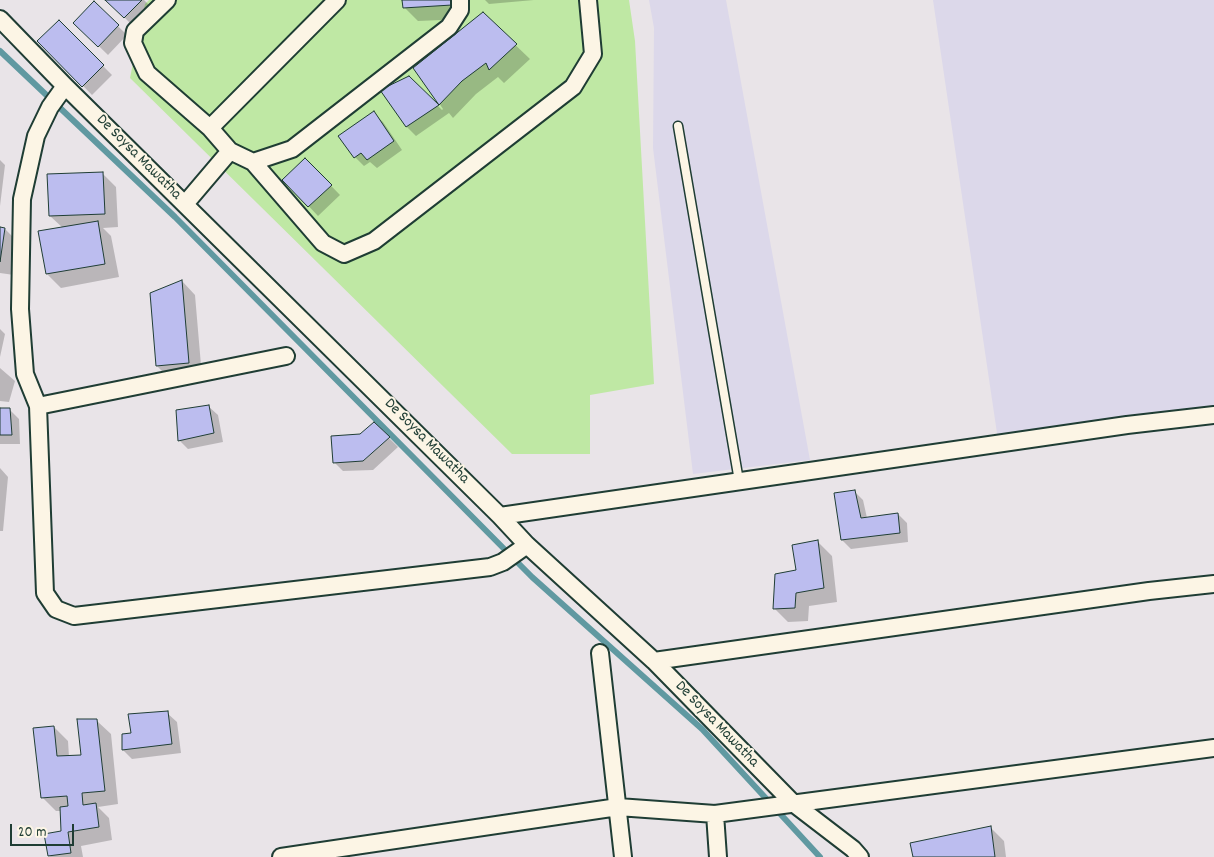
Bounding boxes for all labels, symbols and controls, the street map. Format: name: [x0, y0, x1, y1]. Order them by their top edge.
street label: De Soysa Mawatha: [91, 111, 185, 205]
street label: De Soysa Mawatha: [379, 395, 473, 489]
street label: De Soysa Mawatha: [670, 678, 762, 772]
scale bar: [12, 814, 76, 846]
text: 20 m: [18, 822, 46, 844]

